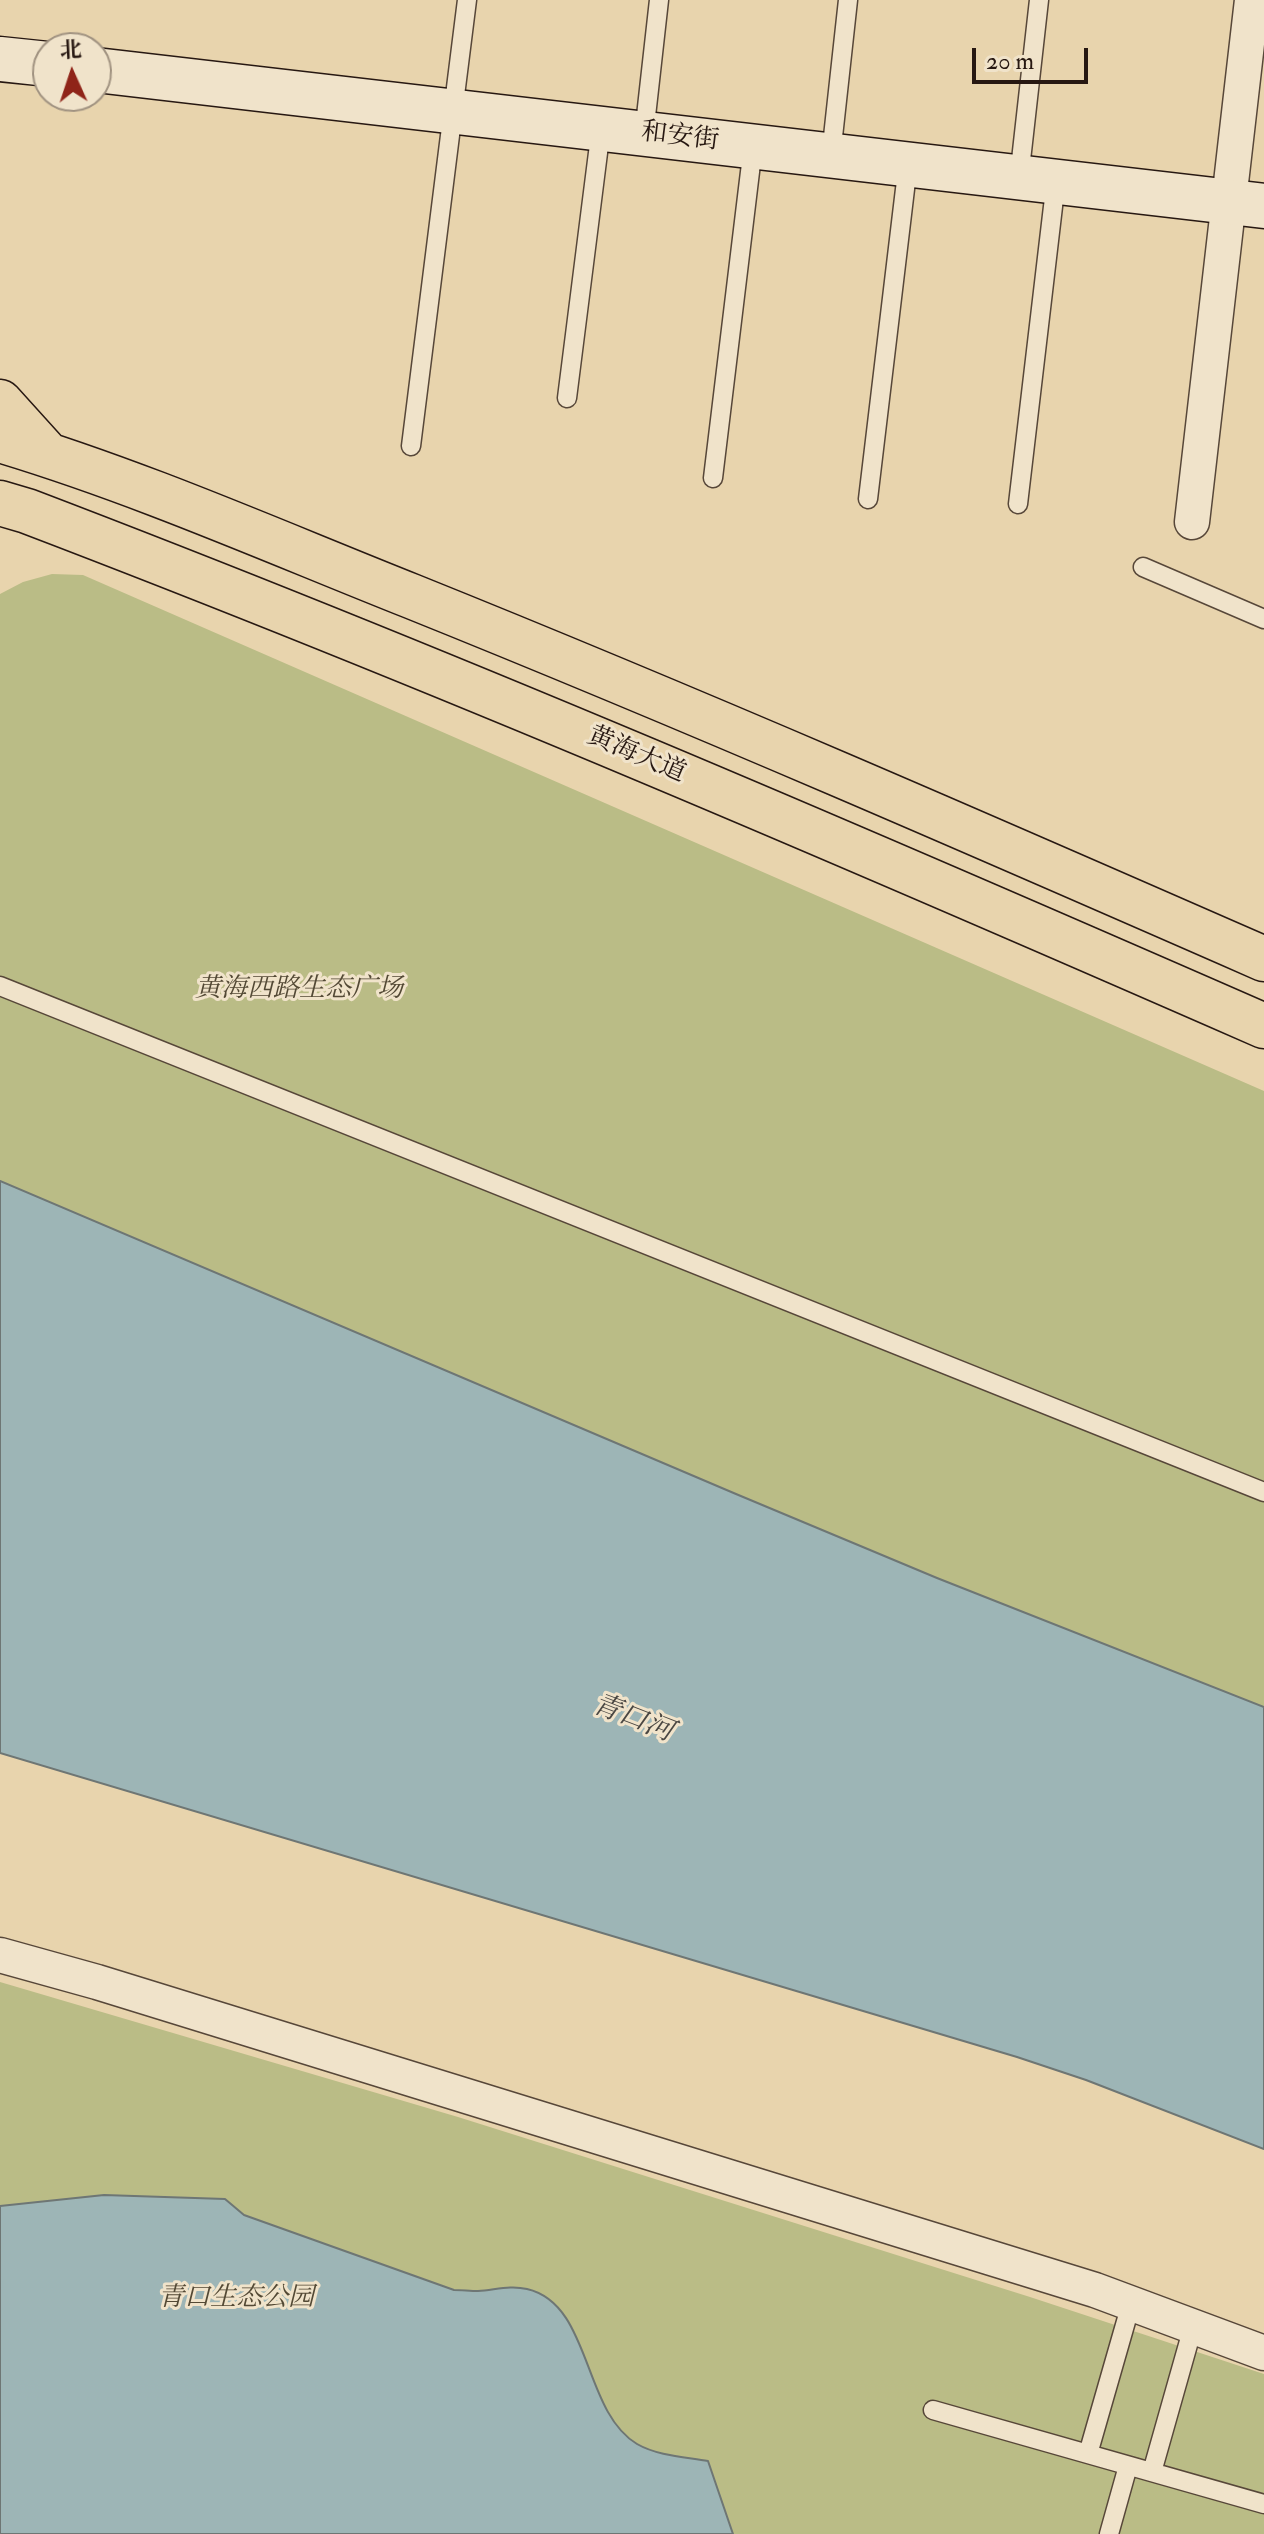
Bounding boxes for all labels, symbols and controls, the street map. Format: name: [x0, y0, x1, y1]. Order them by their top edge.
north arrow: [32, 32, 112, 112]
scale bar: [976, 32, 1092, 82]
text: 北: [59, 35, 83, 65]
text: 20 m: [986, 46, 1034, 77]
street label: 和安街: [639, 118, 721, 158]
street label: 黄海大道: [582, 721, 690, 791]
park label: 黄海西路生态广场: [195, 974, 403, 1006]
water label: 青口河: [587, 1689, 677, 1751]
park label: 青口生态公园: [158, 2283, 314, 2315]

